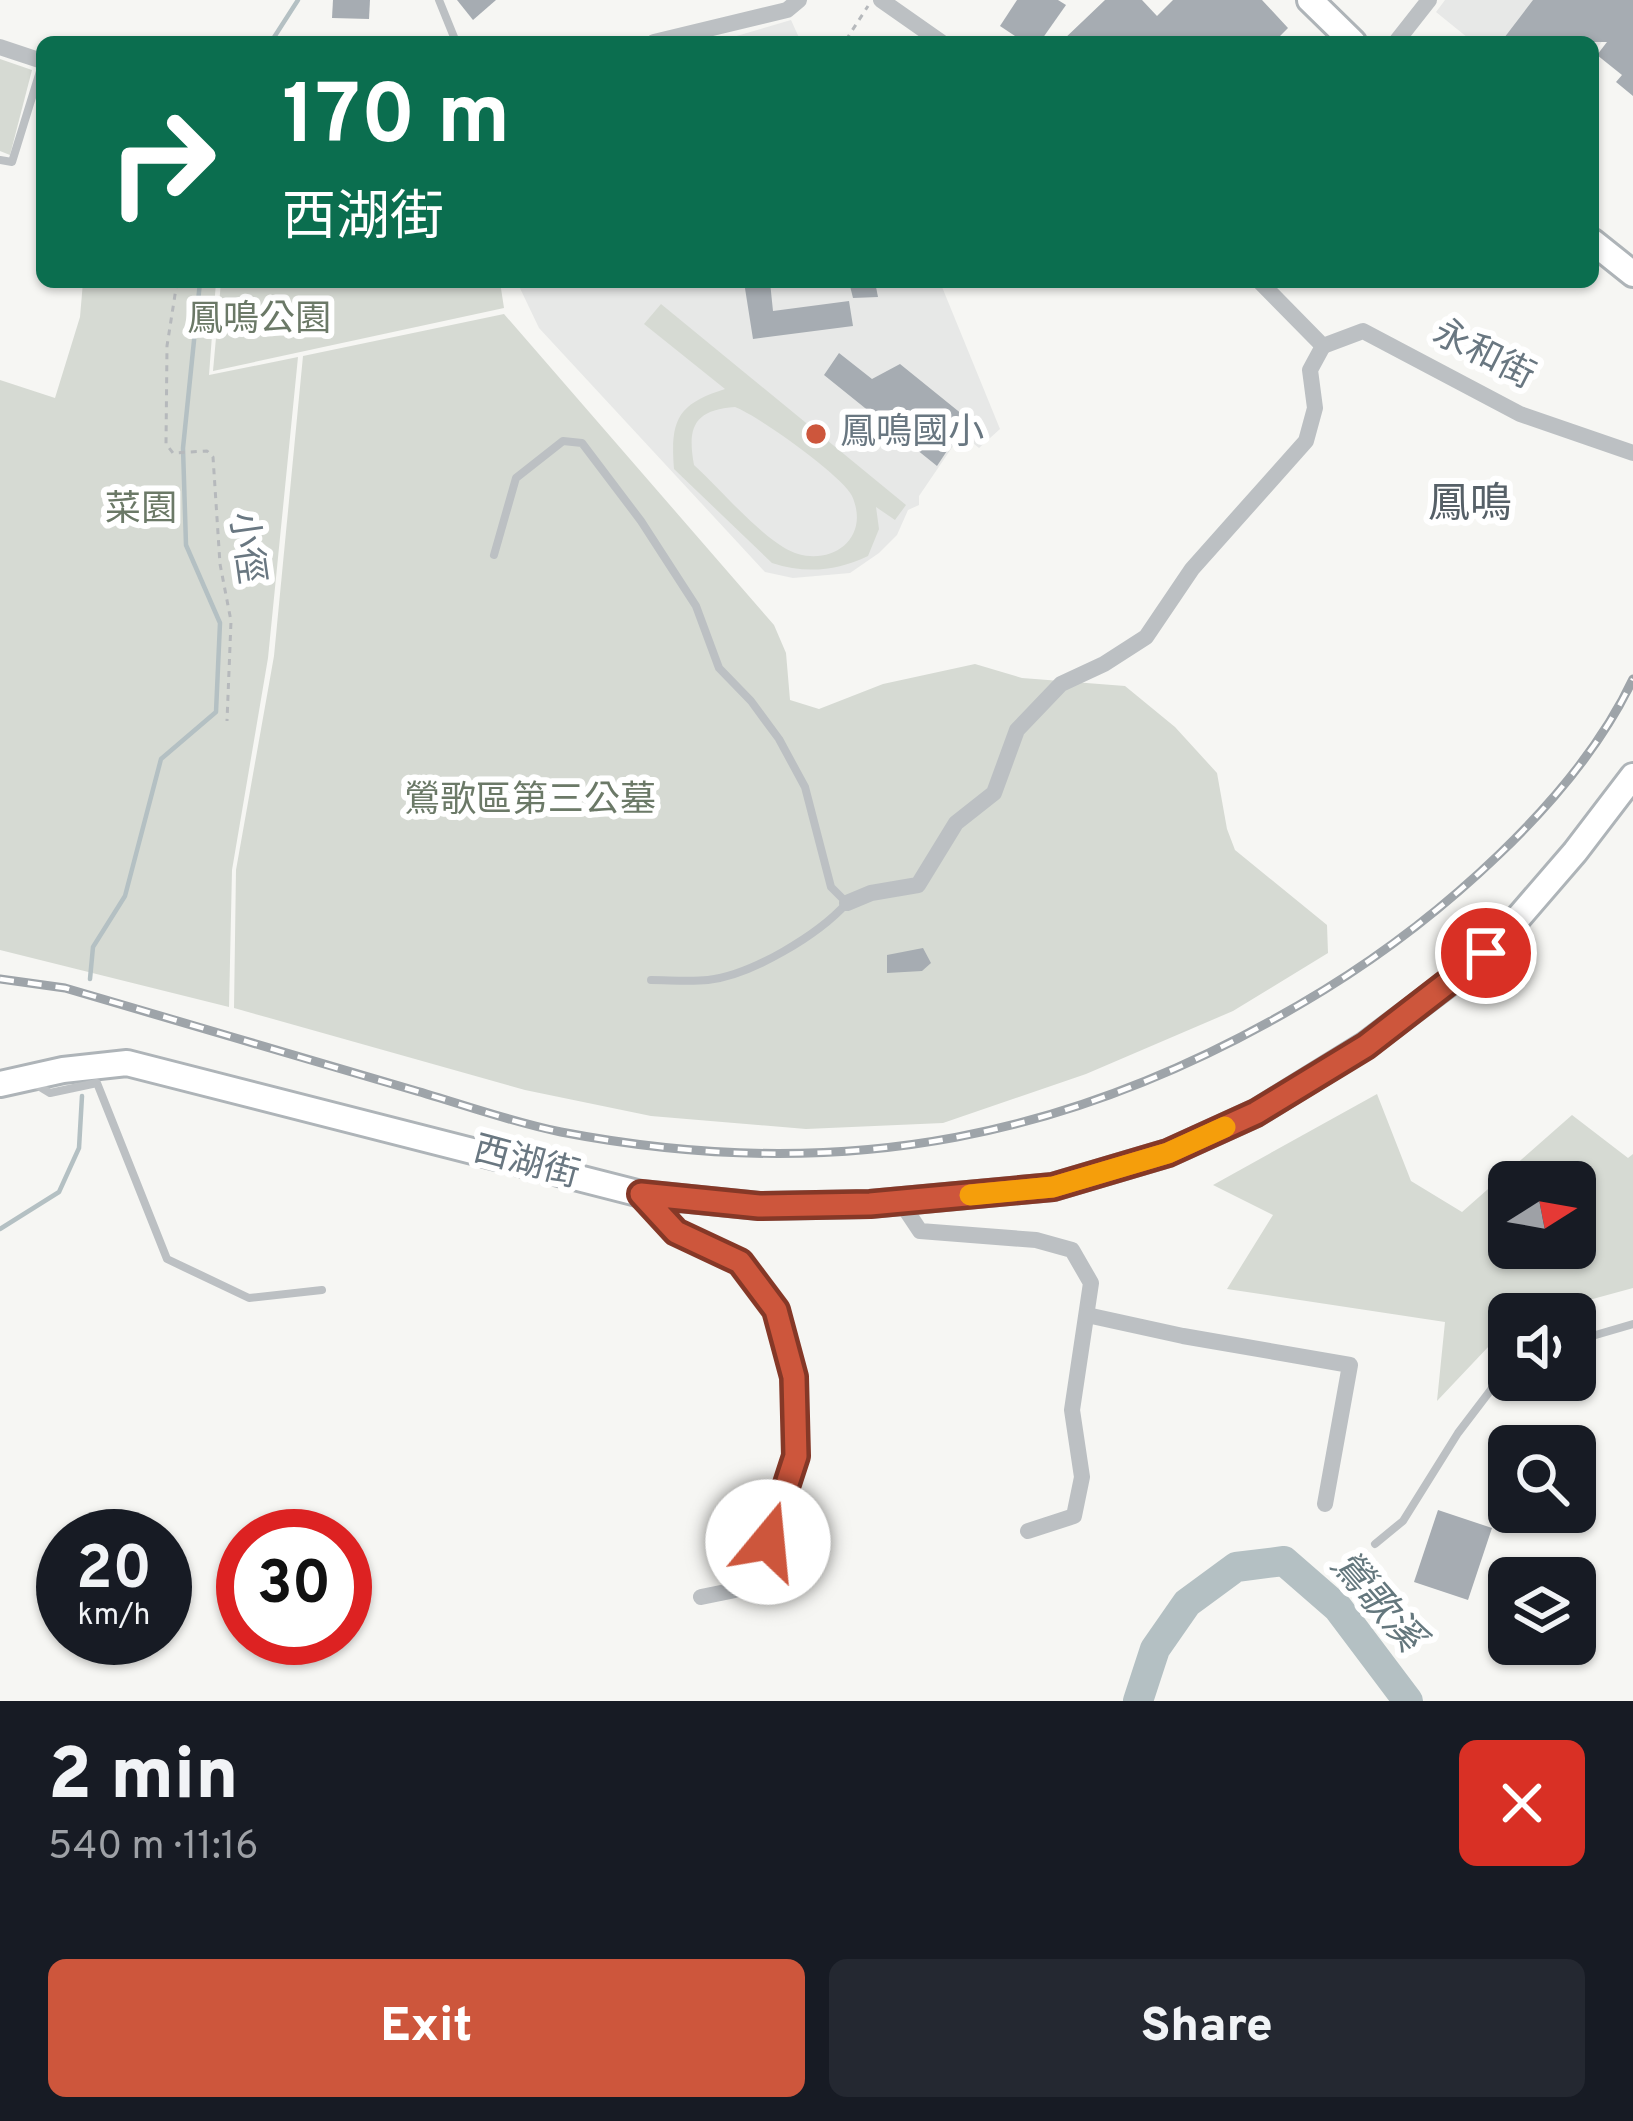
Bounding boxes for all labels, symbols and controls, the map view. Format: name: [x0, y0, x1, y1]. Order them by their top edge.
text: 170 m: [282, 67, 510, 173]
icon: right: [84, 84, 240, 240]
text: 西湖街: [282, 186, 444, 255]
park label: 鳳鳴公園: [187, 298, 331, 344]
street label: 永和街: [1424, 311, 1542, 401]
place label: 鳳鳴國小: [840, 411, 984, 457]
marker: 鳳鳴國小: [803, 421, 829, 447]
district label: 鳳鳴: [1428, 480, 1512, 533]
park label: 菜園: [105, 488, 177, 534]
street label: 小徑: [217, 509, 273, 587]
park label: 鶯歌區第三公墓: [404, 779, 656, 825]
pin: [1435, 902, 1537, 1004]
icon: arrive: [1453, 920, 1519, 986]
street label: 西湖街: [468, 1128, 584, 1200]
north arrow: [1488, 1161, 1596, 1269]
map controls: [1488, 1161, 1596, 1665]
button: sound: [1488, 1293, 1596, 1401]
button: search: [1488, 1425, 1596, 1533]
position arrow: [705, 1479, 831, 1605]
speed limit sign: 30: [216, 1509, 372, 1665]
text: 20: [76, 1534, 152, 1610]
water label: 鶯歌溪: [1318, 1543, 1435, 1667]
button: layers: [1488, 1557, 1596, 1665]
text: km/h: [78, 1598, 150, 1635]
text: 2 min: [48, 1733, 238, 1825]
button: close: [1459, 1740, 1585, 1866]
text: 540 m · 11:16: [48, 1824, 258, 1873]
button: Exit: [48, 1959, 805, 2097]
button: Share: [829, 1959, 1585, 2097]

